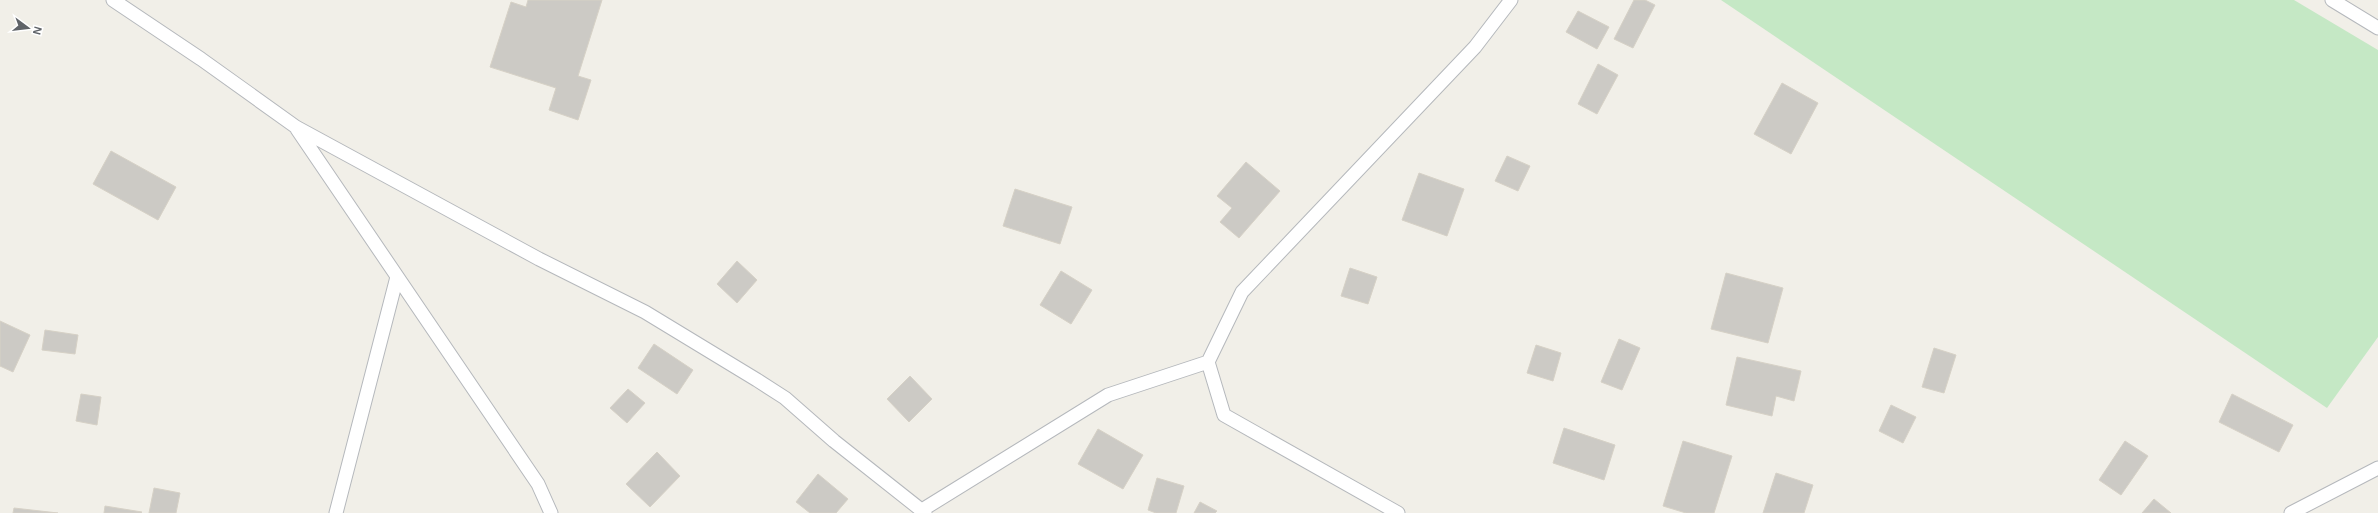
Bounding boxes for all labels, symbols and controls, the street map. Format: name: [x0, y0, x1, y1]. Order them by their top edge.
north arrow: [8, 8, 48, 48]
text: N: [31, 25, 44, 36]

